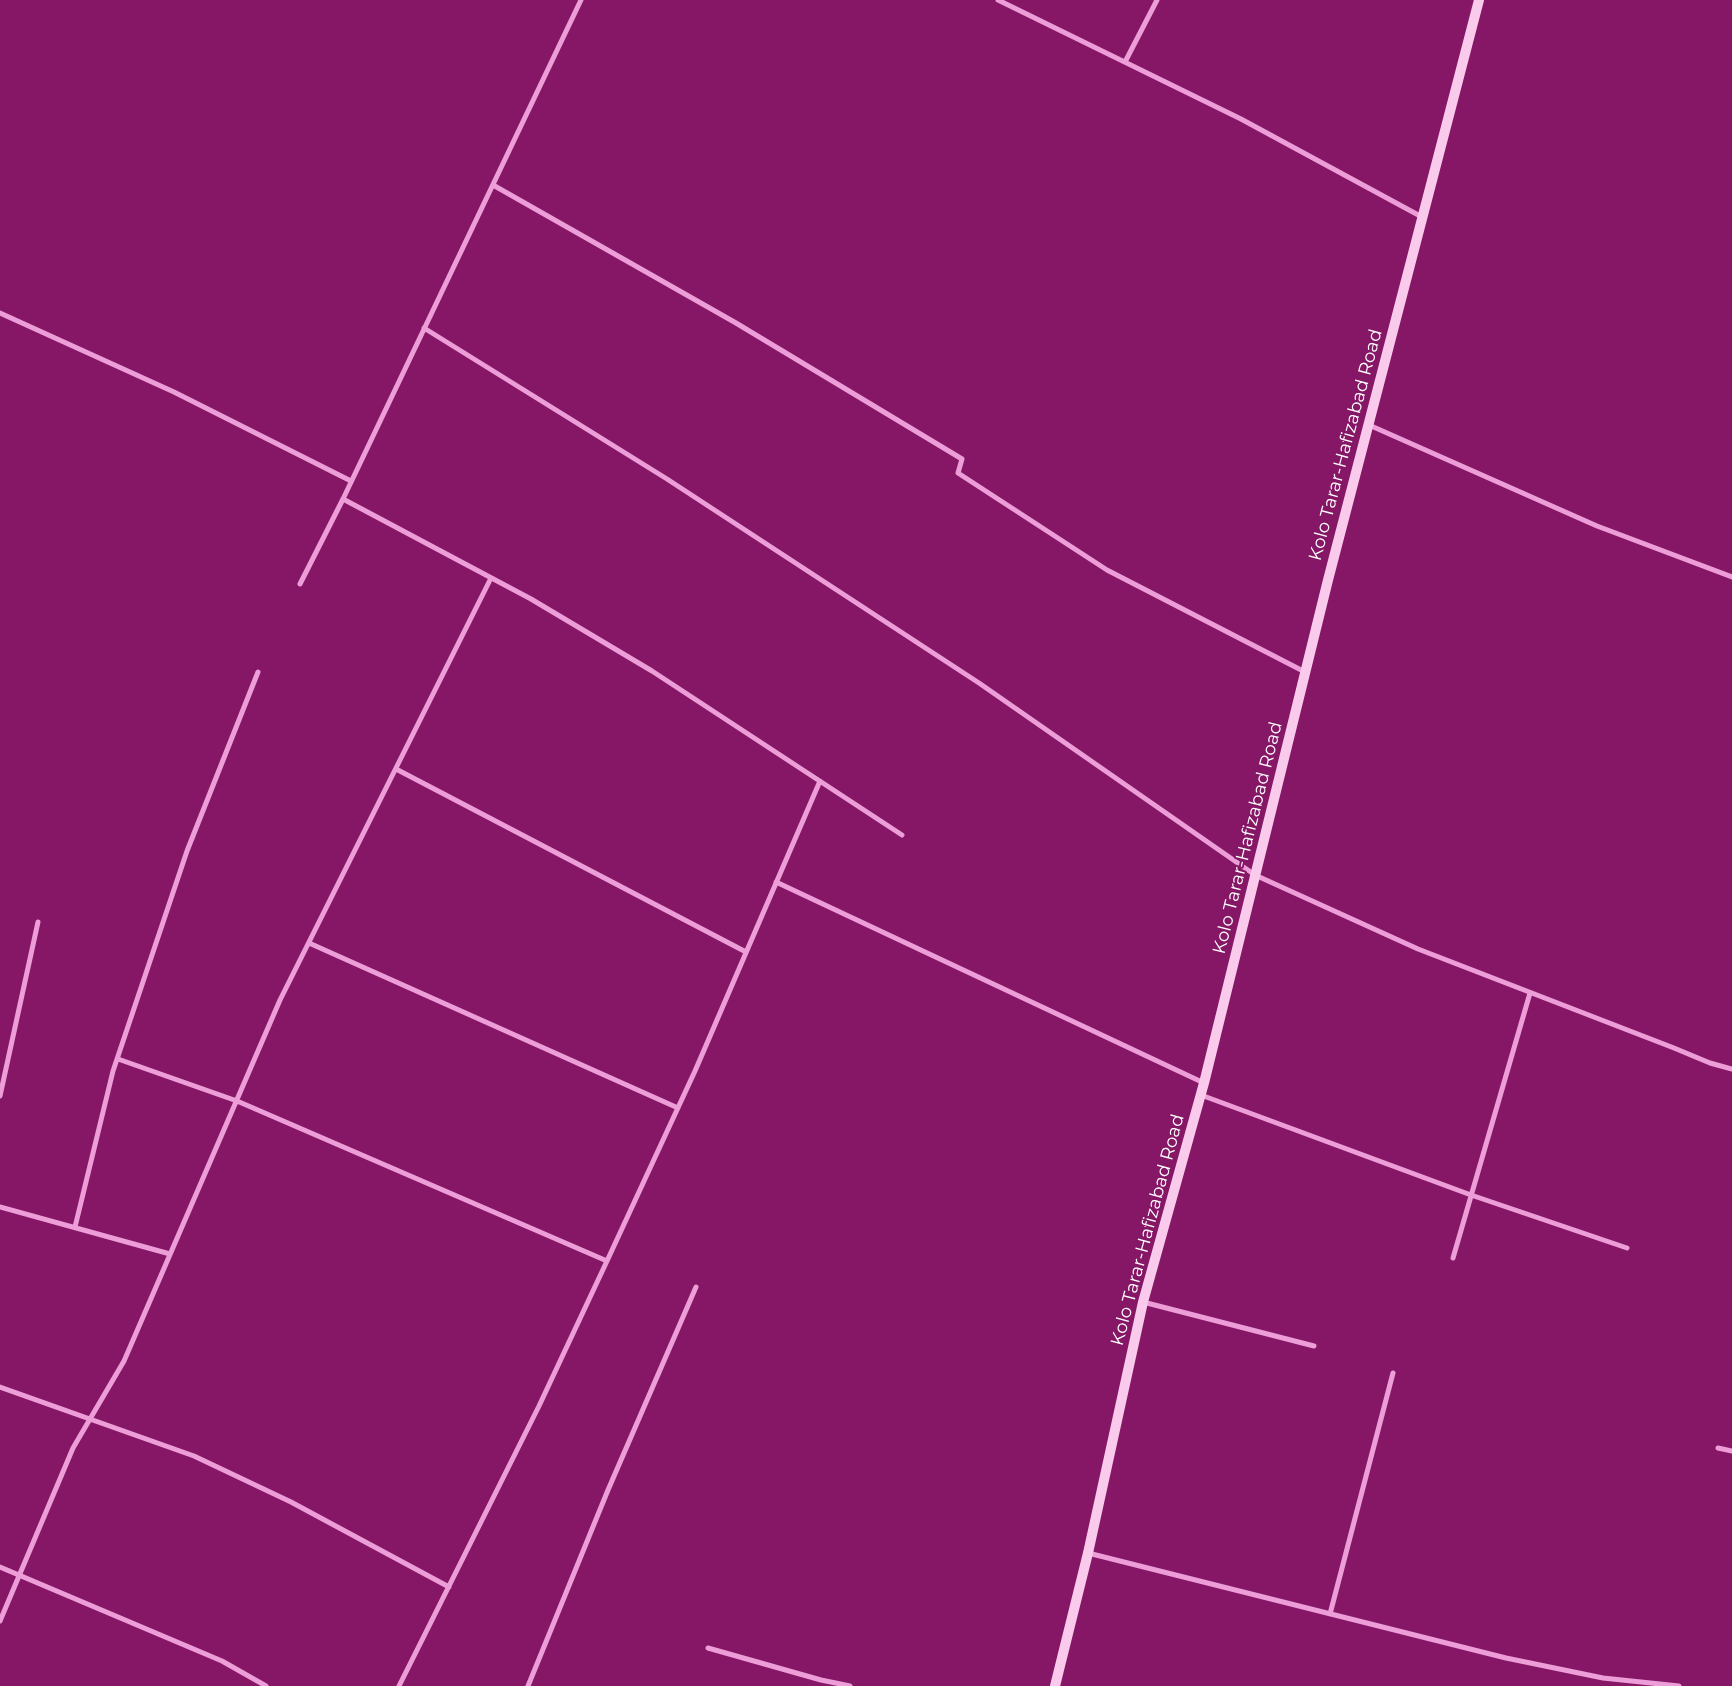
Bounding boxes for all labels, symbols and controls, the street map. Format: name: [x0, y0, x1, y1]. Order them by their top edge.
street label: Kolo Tarar-Hafizabad Road: [1305, 327, 1387, 563]
street label: Kolo Tarar-Hafizabad Road: [1209, 720, 1287, 956]
street label: Kolo Tarar-Hafizabad Road: [1107, 1112, 1189, 1348]

